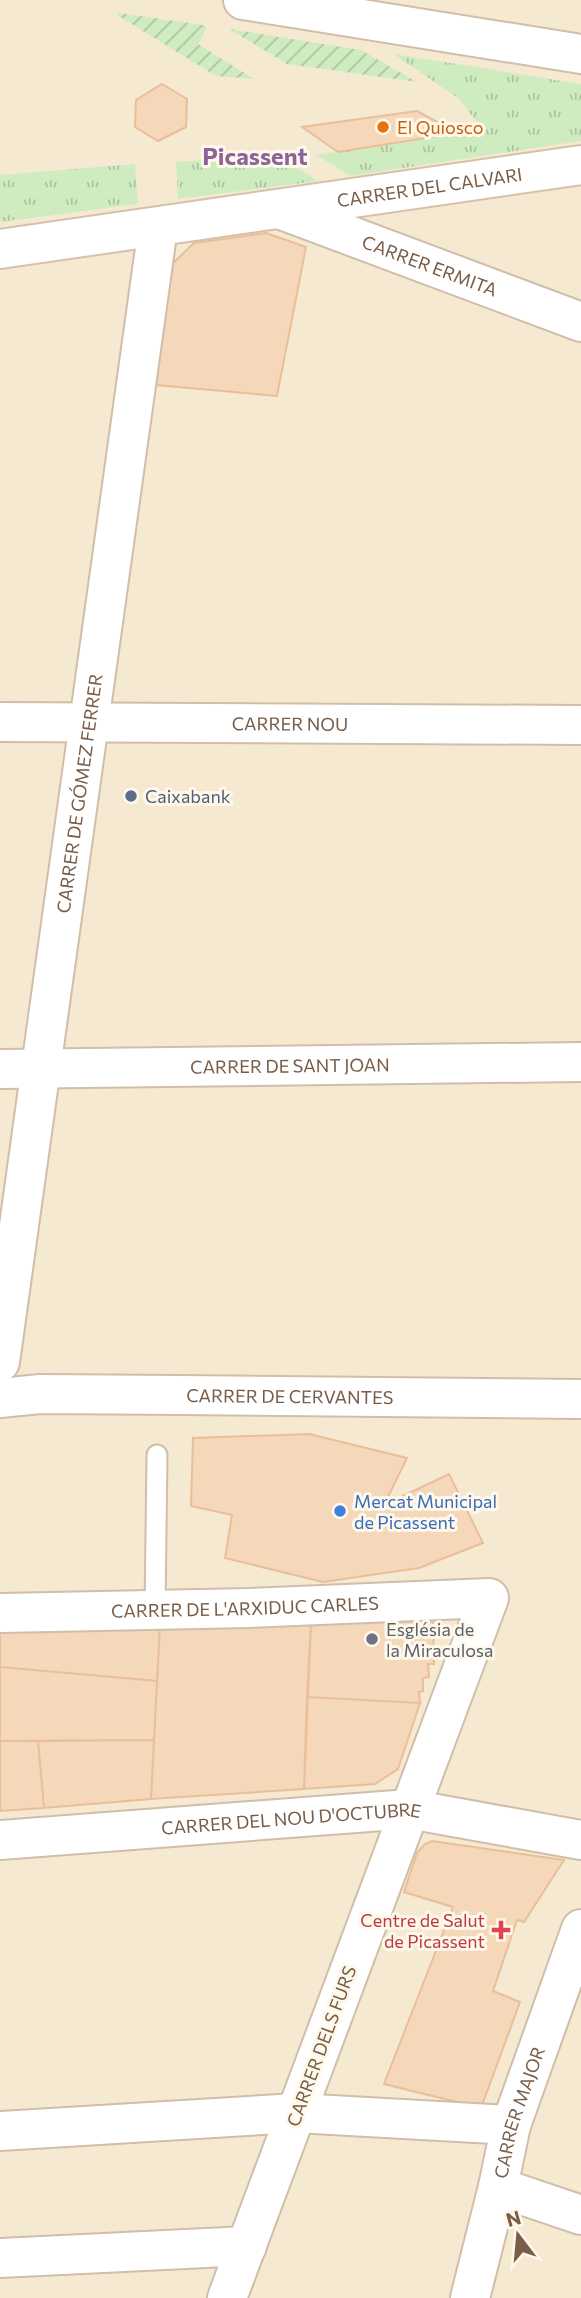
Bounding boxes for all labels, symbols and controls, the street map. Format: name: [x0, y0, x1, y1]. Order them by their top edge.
place label: El Quiosco: [397, 116, 484, 138]
marker: El Quiosco: [375, 119, 391, 135]
district label: Picassent: [202, 141, 308, 170]
street label: CARRER DEL CALVARI: [335, 163, 524, 211]
street label: CARRER ERMITA: [359, 230, 500, 301]
street label: CARRER DE GÓMEZ FERRER: [52, 672, 107, 915]
street label: CARRER NOU: [232, 712, 348, 735]
place label: Caixabank: [145, 785, 231, 807]
marker: Caixabank: [123, 788, 139, 804]
street label: CARRER DE SANT JOAN: [190, 1053, 390, 1078]
street label: CARRER DE CERVANTES: [186, 1384, 393, 1408]
place label: Mercat Municipal de Picassent: [354, 1490, 497, 1533]
marker: Mercat Municipal de Picassent: [332, 1503, 348, 1519]
street label: CARRER DE L'ARXIDUC CARLES: [111, 1592, 379, 1622]
place label: Església de la Miraculosa: [386, 1618, 493, 1661]
marker: Església de la Miraculosa: [364, 1631, 380, 1647]
street label: CARRER DEL NOU D'OCTUBRE: [160, 1798, 423, 1839]
place label: Centre de Salut de Picassent: [360, 1909, 485, 1952]
marker: Centre de Salut de Picassent: [491, 1920, 511, 1940]
street label: CARRER DELS FURS: [282, 1963, 360, 2129]
street label: CARRER MAJOR: [489, 2044, 549, 2180]
north arrow: [483, 2200, 553, 2270]
text: N: [503, 2205, 523, 2231]

